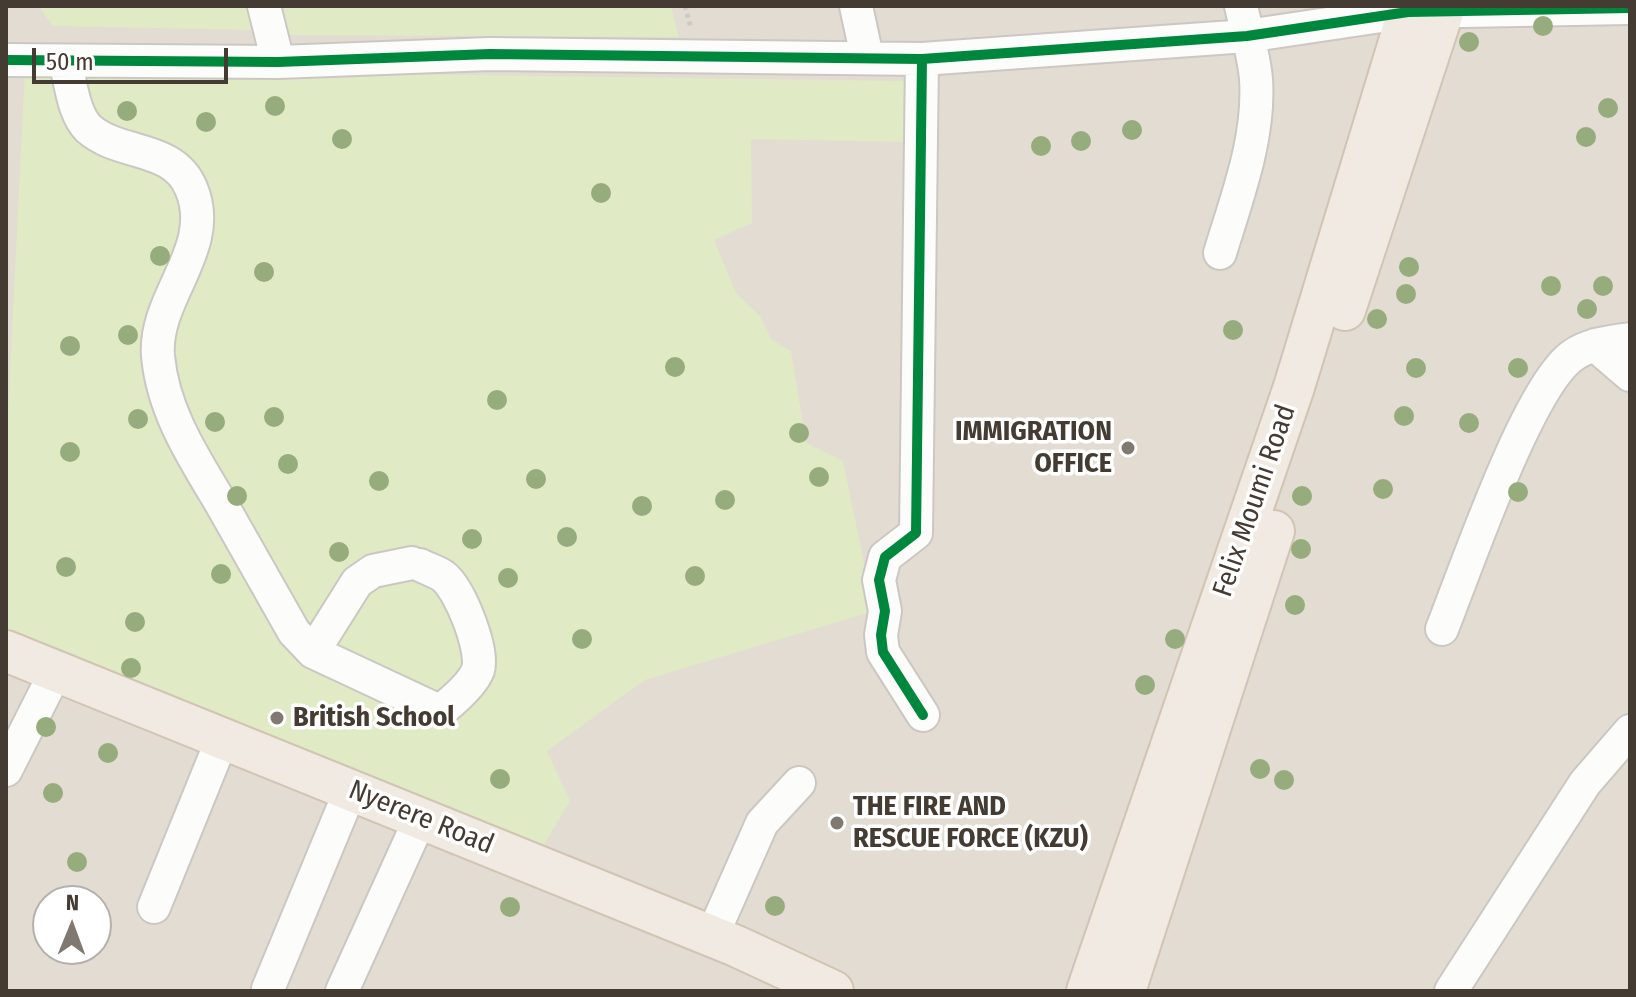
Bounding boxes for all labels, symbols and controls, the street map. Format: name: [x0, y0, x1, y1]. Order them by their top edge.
scale bar: [36, 32, 232, 82]
text: 50 m: [46, 48, 94, 76]
street label: Felix Moumi Road: [1206, 401, 1304, 601]
place label: IMMIGRATION OFFICE: [955, 415, 1112, 481]
marker: IMMIGRATION OFFICE: [1119, 439, 1137, 457]
place label: British School: [293, 701, 455, 735]
marker: British School: [268, 709, 286, 727]
street label: Nyerere Road: [344, 774, 498, 862]
place label: THE FIRE AND RESCUE FORCE (KZU): [853, 790, 1088, 856]
marker: THE FIRE AND RESCUE FORCE (KZU): [828, 814, 846, 832]
north arrow: [32, 885, 112, 965]
text: N: [66, 889, 79, 916]

